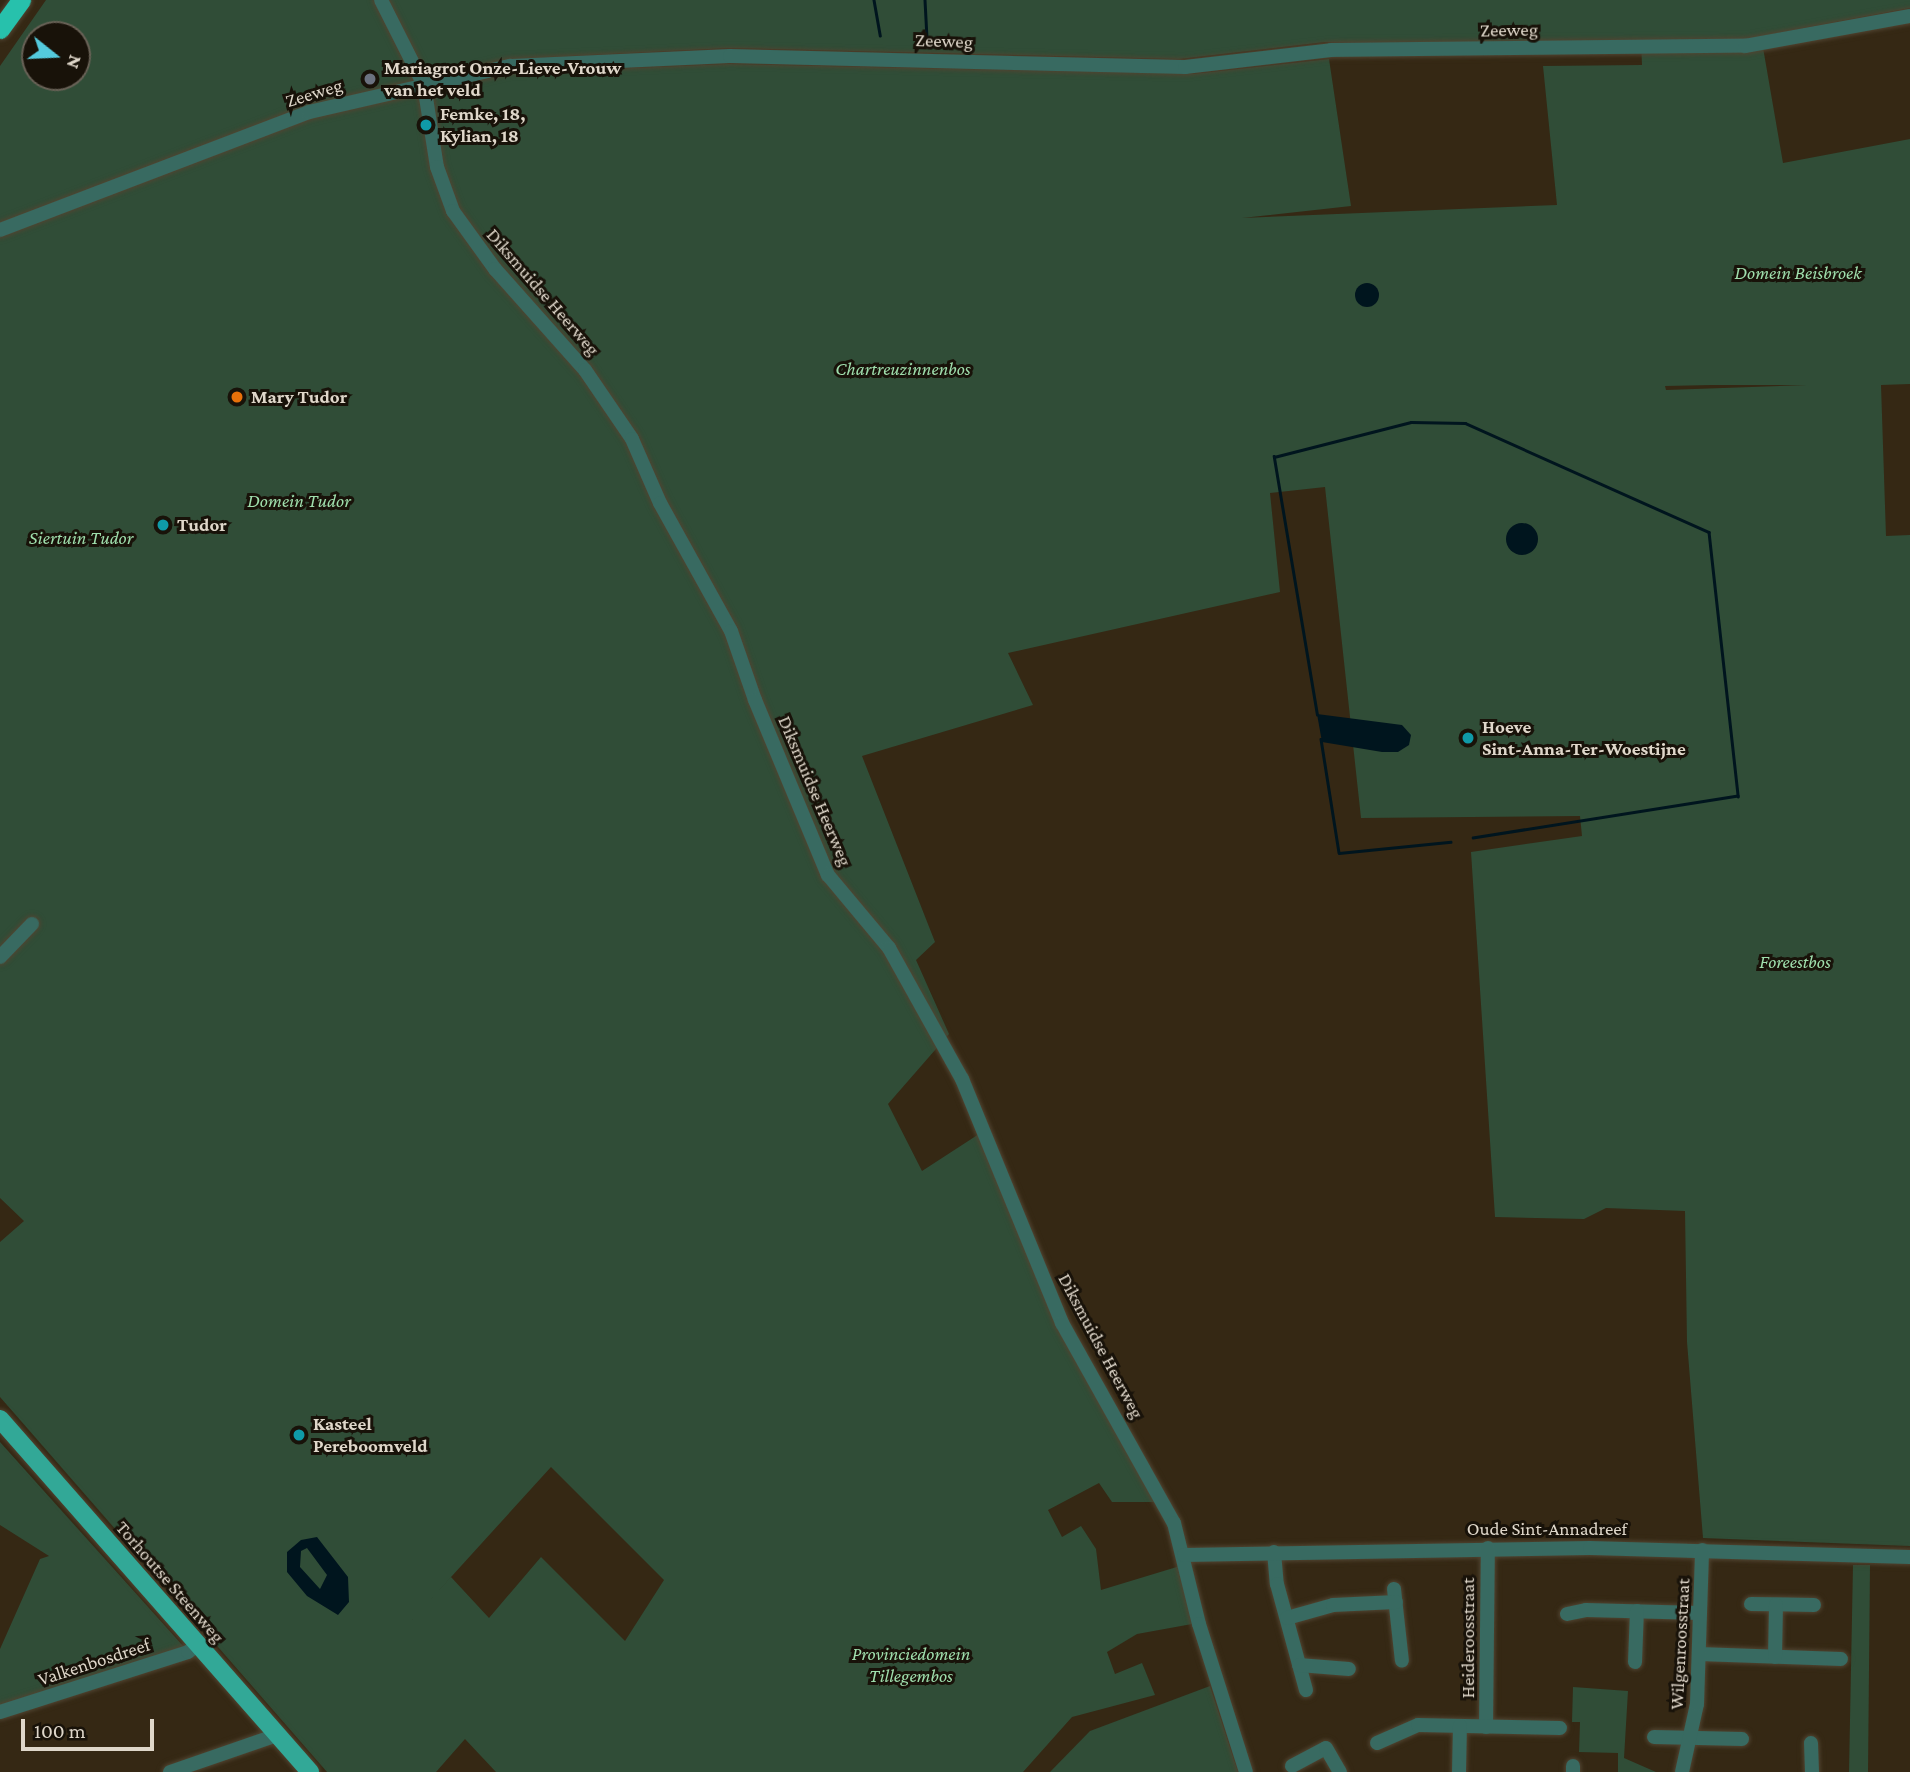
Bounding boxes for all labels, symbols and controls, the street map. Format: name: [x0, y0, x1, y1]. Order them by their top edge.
street label: Zeeweg: [1480, 18, 1538, 42]
north arrow: [21, 21, 91, 91]
street label: Zeeweg: [915, 29, 973, 53]
text: N: [63, 53, 87, 71]
place label: Mariagrot Onze-Lieve-Vrouw van het veld: [384, 57, 621, 101]
marker: Mariagrot Onze-Lieve-Vrouw van het veld: [362, 71, 378, 87]
street label: Zeeweg: [283, 74, 345, 112]
place label: Femke, 18, Kylian, 18: [440, 103, 525, 147]
marker: Femke, 18, Kylian, 18: [418, 117, 434, 133]
street label: Diksmuidse Heerweg: [482, 224, 604, 360]
park label: Domein Beisbroek: [1734, 262, 1862, 284]
park label: Chartreuzinnenbos: [835, 358, 971, 380]
place label: Mary Tudor: [251, 386, 347, 408]
marker: Mary Tudor: [229, 389, 245, 405]
park label: Domein Tudor: [247, 490, 351, 512]
place label: Tudor: [177, 514, 227, 536]
marker: Tudor: [155, 517, 171, 533]
park label: Siertuin Tudor: [29, 527, 133, 549]
street label: Diksmuidse Heerweg: [773, 712, 857, 870]
place label: Hoeve Sint-Anna-Ter-Woestijne: [1482, 716, 1686, 760]
marker: Hoeve Sint-Anna-Ter-Woestijne: [1460, 730, 1476, 746]
park label: Foreestbos: [1759, 951, 1831, 973]
street label: Diksmuidse Heerweg: [1053, 1270, 1149, 1422]
place label: Kasteel Pereboomveld: [313, 1413, 428, 1457]
marker: Kasteel Pereboomveld: [291, 1427, 307, 1443]
street label: Torhoutse Steenweg: [111, 1516, 229, 1648]
street label: Oude Sint-Annadreef: [1467, 1518, 1627, 1540]
street label: Heideroosstraat: [1457, 1578, 1479, 1698]
street label: Wilgenroosstraat: [1665, 1578, 1695, 1710]
street label: Valkenbosdreef: [35, 1633, 153, 1691]
park label: Provinciedomein Tillegembos: [852, 1643, 970, 1687]
scale bar: [24, 1706, 158, 1750]
text: 100 m: [34, 1719, 86, 1743]

